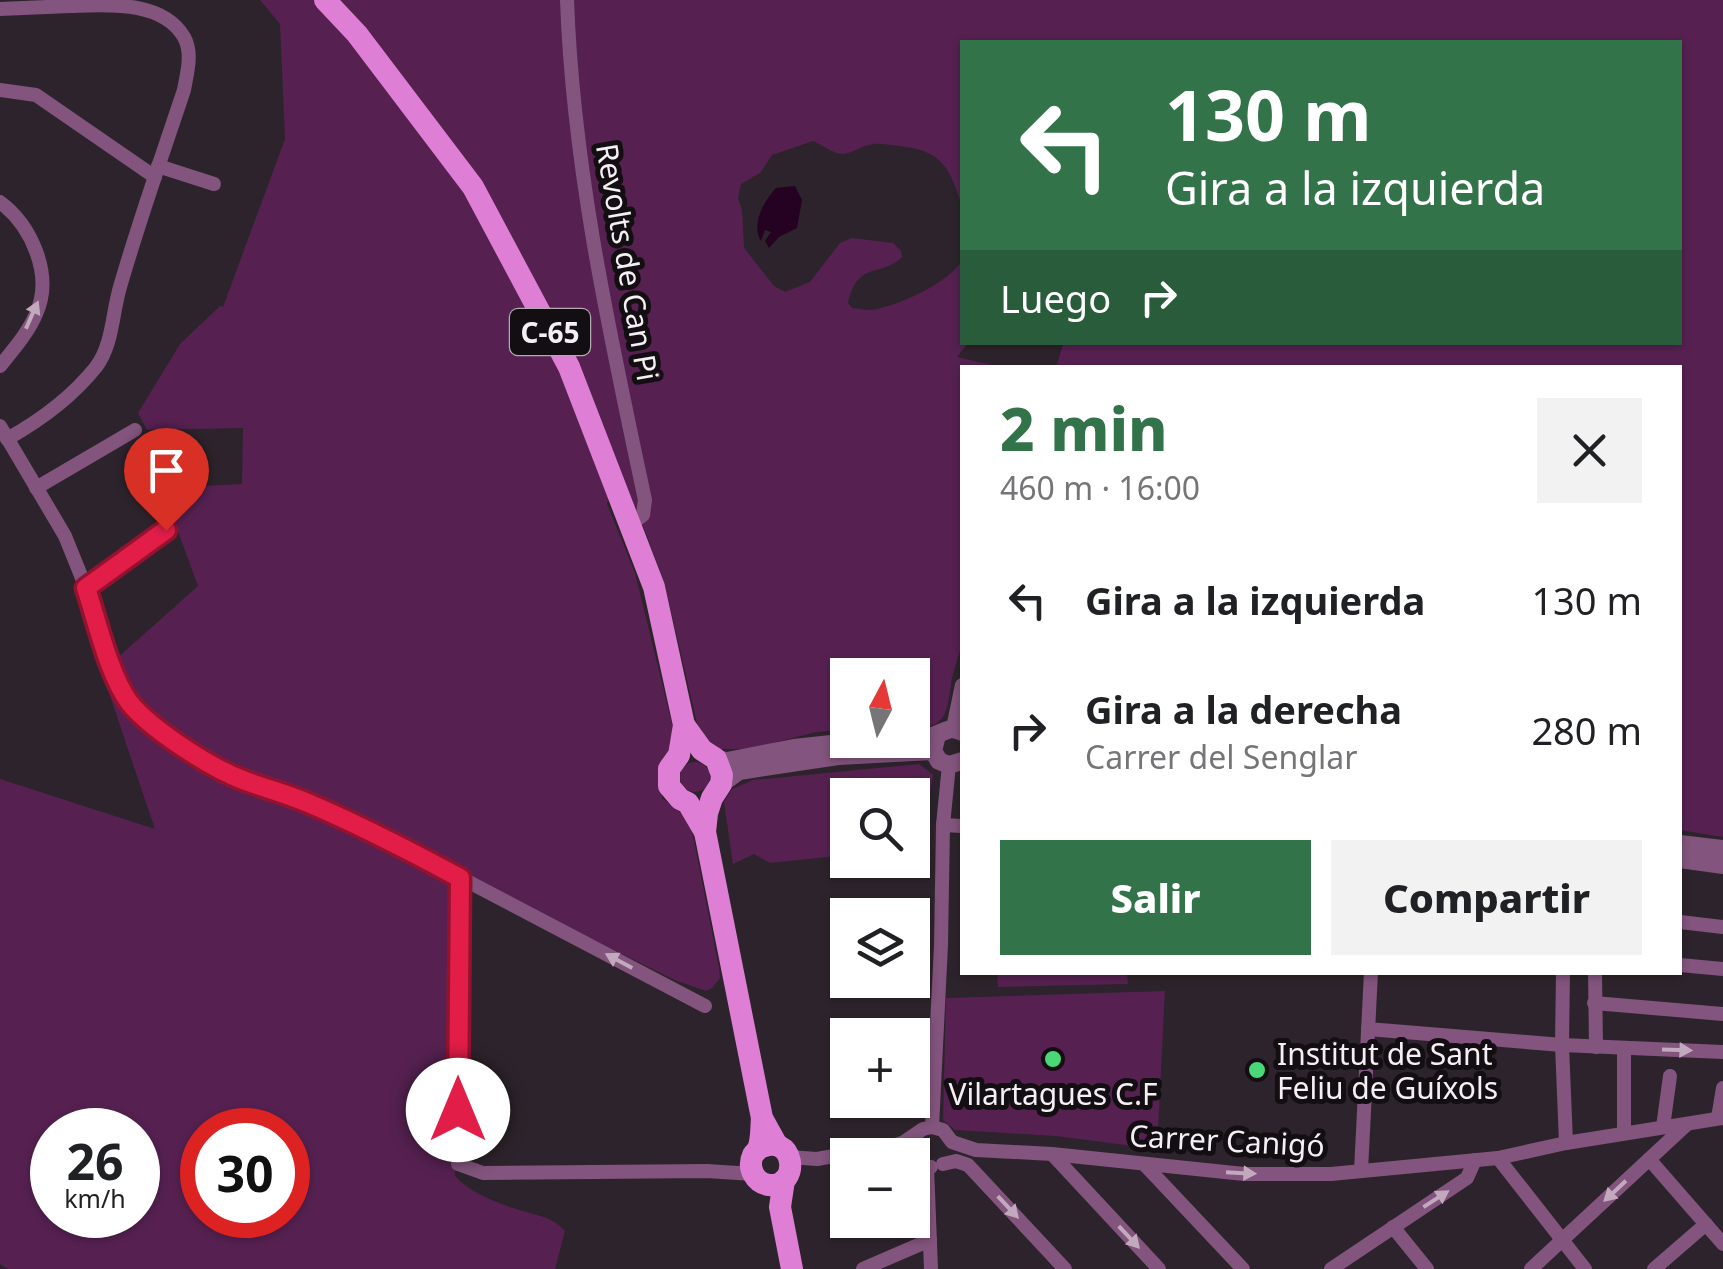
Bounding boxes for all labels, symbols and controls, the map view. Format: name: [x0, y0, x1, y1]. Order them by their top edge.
text: 130 m: [1165, 66, 1372, 162]
icon: left: [1000, 80, 1130, 210]
street label: Revolts de Can Pi: [587, 140, 669, 384]
text: Gira a la izquierda: [1165, 157, 1545, 218]
icon: right: [1131, 270, 1186, 325]
text: Luego: [1000, 272, 1111, 324]
one-way arrow: [25, 300, 41, 330]
road number: C-65: [510, 309, 590, 355]
text: 2 min: [1000, 387, 1168, 469]
button: close: [1537, 398, 1642, 503]
pin: [124, 428, 209, 531]
icon: arrive: [139, 443, 194, 498]
text: 460 m · 16:00: [1000, 466, 1200, 509]
icon: left: [1000, 573, 1055, 628]
text: Gira a la izquierda: [1085, 574, 1425, 626]
text: 130 m: [1531, 574, 1642, 626]
north arrow: [830, 658, 930, 758]
map controls: [830, 658, 930, 1238]
text: Gira a la derecha: [1085, 683, 1402, 735]
icon: right: [1000, 703, 1055, 758]
text: 280 m: [1531, 704, 1642, 756]
text: Carrer del Senglar: [1085, 735, 1357, 778]
button: search: [830, 778, 930, 878]
button: Salir: [1000, 840, 1311, 955]
button: Compartir: [1331, 840, 1642, 955]
button: layers: [830, 898, 930, 998]
one-way arrow: [605, 953, 634, 970]
button: +: [830, 1018, 930, 1118]
place label: Institut de Sant Feliu de Guíxols: [1277, 1033, 1498, 1108]
one-way arrow: [1662, 1042, 1694, 1058]
marker: Vilartagues C.F: [1042, 1048, 1064, 1070]
position arrow: [406, 1058, 510, 1162]
marker: Institut de Sant Feliu de Guíxols: [1246, 1059, 1268, 1081]
place label: Vilartagues C.F: [948, 1073, 1158, 1114]
speed limit sign: 30: [180, 1108, 310, 1238]
street label: Carrer Canigó: [1128, 1114, 1326, 1166]
text: 26: [66, 1127, 124, 1195]
button: −: [830, 1138, 930, 1238]
one-way arrow: [1225, 1165, 1257, 1181]
one-way arrow: [1603, 1179, 1627, 1202]
text: km/h: [64, 1181, 126, 1215]
one-way arrow: [1422, 1190, 1450, 1208]
one-way arrow: [996, 1195, 1019, 1219]
one-way arrow: [1117, 1225, 1140, 1249]

